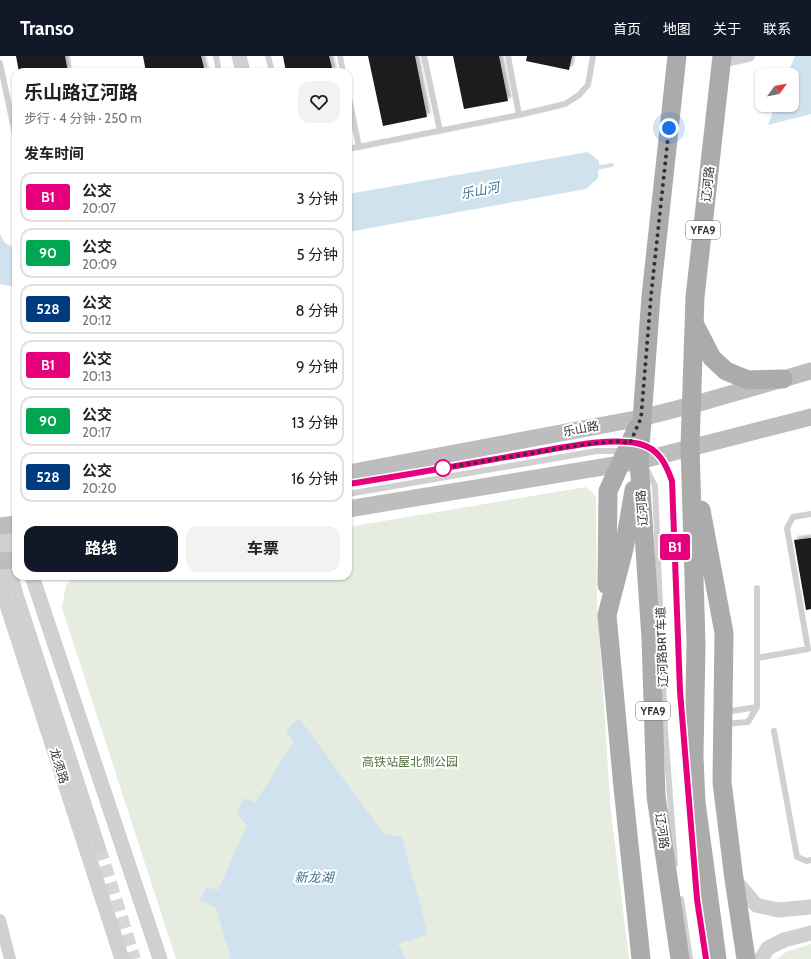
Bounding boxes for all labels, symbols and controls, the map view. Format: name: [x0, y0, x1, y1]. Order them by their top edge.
text: Transo: [20, 17, 74, 40]
text: 首页: [613, 20, 641, 38]
text: 地图: [663, 20, 691, 38]
text: 关于: [713, 20, 741, 38]
text: 联系: [763, 20, 791, 38]
north arrow: [755, 68, 799, 112]
map controls: [755, 68, 799, 112]
text: 乐山路辽河路: [24, 81, 138, 104]
button: heart: [298, 81, 340, 123]
text: 步行 · 4 分钟 · 250 m: [24, 110, 142, 126]
your location: [659, 118, 679, 138]
text: 发车时间: [24, 145, 84, 163]
street label: 辽河路: [698, 165, 717, 203]
water label: 乐山河: [459, 178, 504, 202]
text: 公交: [82, 182, 112, 200]
text: B1: [41, 188, 55, 206]
text: 3 分钟: [297, 190, 338, 208]
text: 20:07: [82, 200, 116, 216]
road number: YFA9: [686, 221, 720, 239]
text: 公交: [82, 238, 112, 256]
text: 90: [39, 244, 57, 262]
text: 5 分钟: [297, 246, 338, 264]
text: 20:09: [82, 256, 117, 272]
text: 公交: [82, 294, 112, 312]
text: 528: [36, 300, 60, 318]
text: 8 分钟: [296, 302, 338, 320]
text: 20:12: [82, 312, 112, 328]
text: 公交: [82, 350, 112, 368]
text: B1: [41, 356, 55, 374]
text: 9 分钟: [296, 358, 338, 376]
text: 20:13: [82, 368, 112, 384]
text: 公交: [82, 406, 112, 424]
text: 90: [39, 412, 57, 430]
text: 13 分钟: [292, 414, 338, 432]
street label: 乐山路: [562, 418, 600, 439]
text: 20:17: [82, 424, 111, 440]
unlabelled marker: [434, 459, 452, 477]
text: 公交: [82, 462, 112, 480]
text: 528: [36, 468, 60, 486]
text: 16 分钟: [291, 470, 338, 488]
text: 20:20: [82, 480, 116, 496]
street label: 辽河路: [633, 490, 650, 527]
button: 路线: [24, 526, 178, 572]
button: 车票: [186, 526, 340, 572]
line badge: B1: [657, 534, 693, 560]
text: B1: [668, 538, 682, 556]
street label: 辽河路BRT车道: [653, 606, 670, 688]
road number: YFA9: [636, 702, 670, 720]
street label: 龙须路: [47, 746, 72, 785]
park label: 高铁站屋北侧公园: [362, 754, 458, 769]
street label: 辽河路: [653, 812, 672, 850]
water label: 新龙湖: [294, 869, 335, 885]

